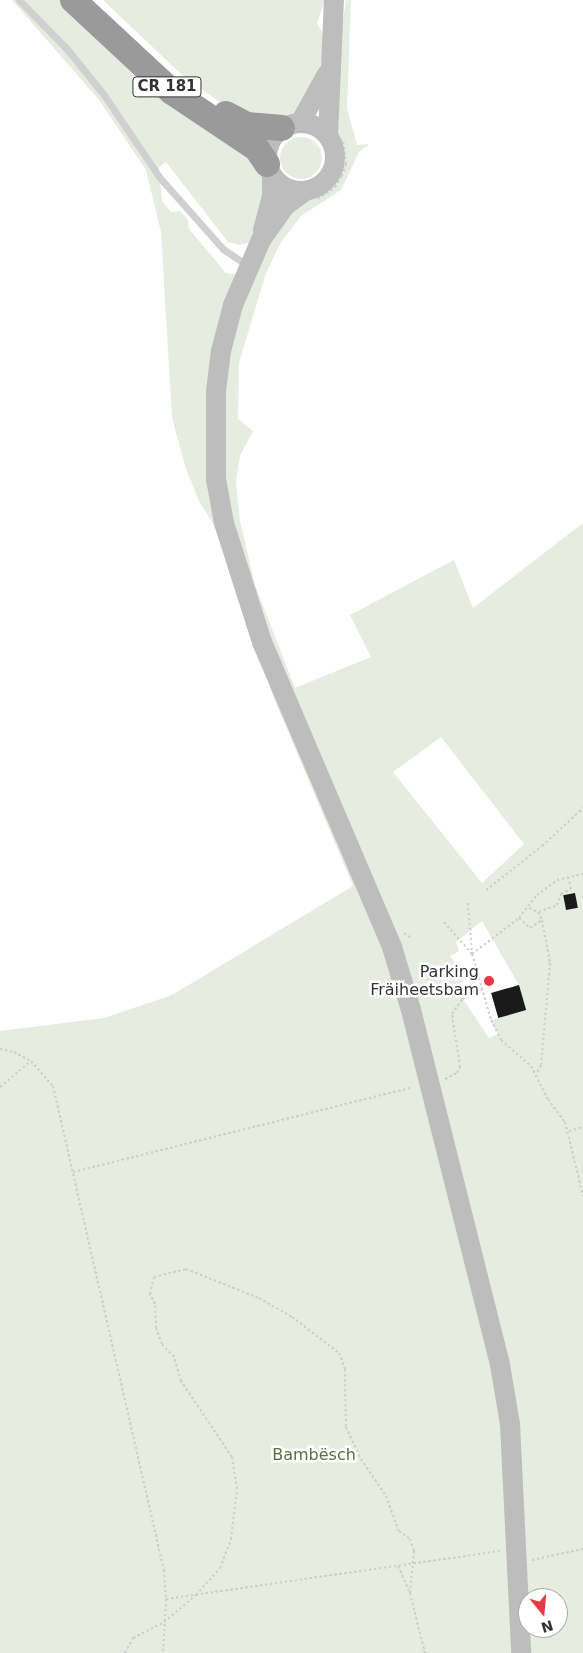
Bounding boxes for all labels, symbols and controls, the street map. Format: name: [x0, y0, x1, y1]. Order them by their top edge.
road number: CR 181: [132, 74, 202, 100]
place label: Parking Fräiheetsbam: [370, 962, 479, 1000]
marker: Parking Fräiheetsbam: [483, 975, 495, 987]
park label: Bambësch: [272, 1445, 356, 1465]
north arrow: [518, 1588, 568, 1638]
text: N: [539, 1617, 555, 1636]

